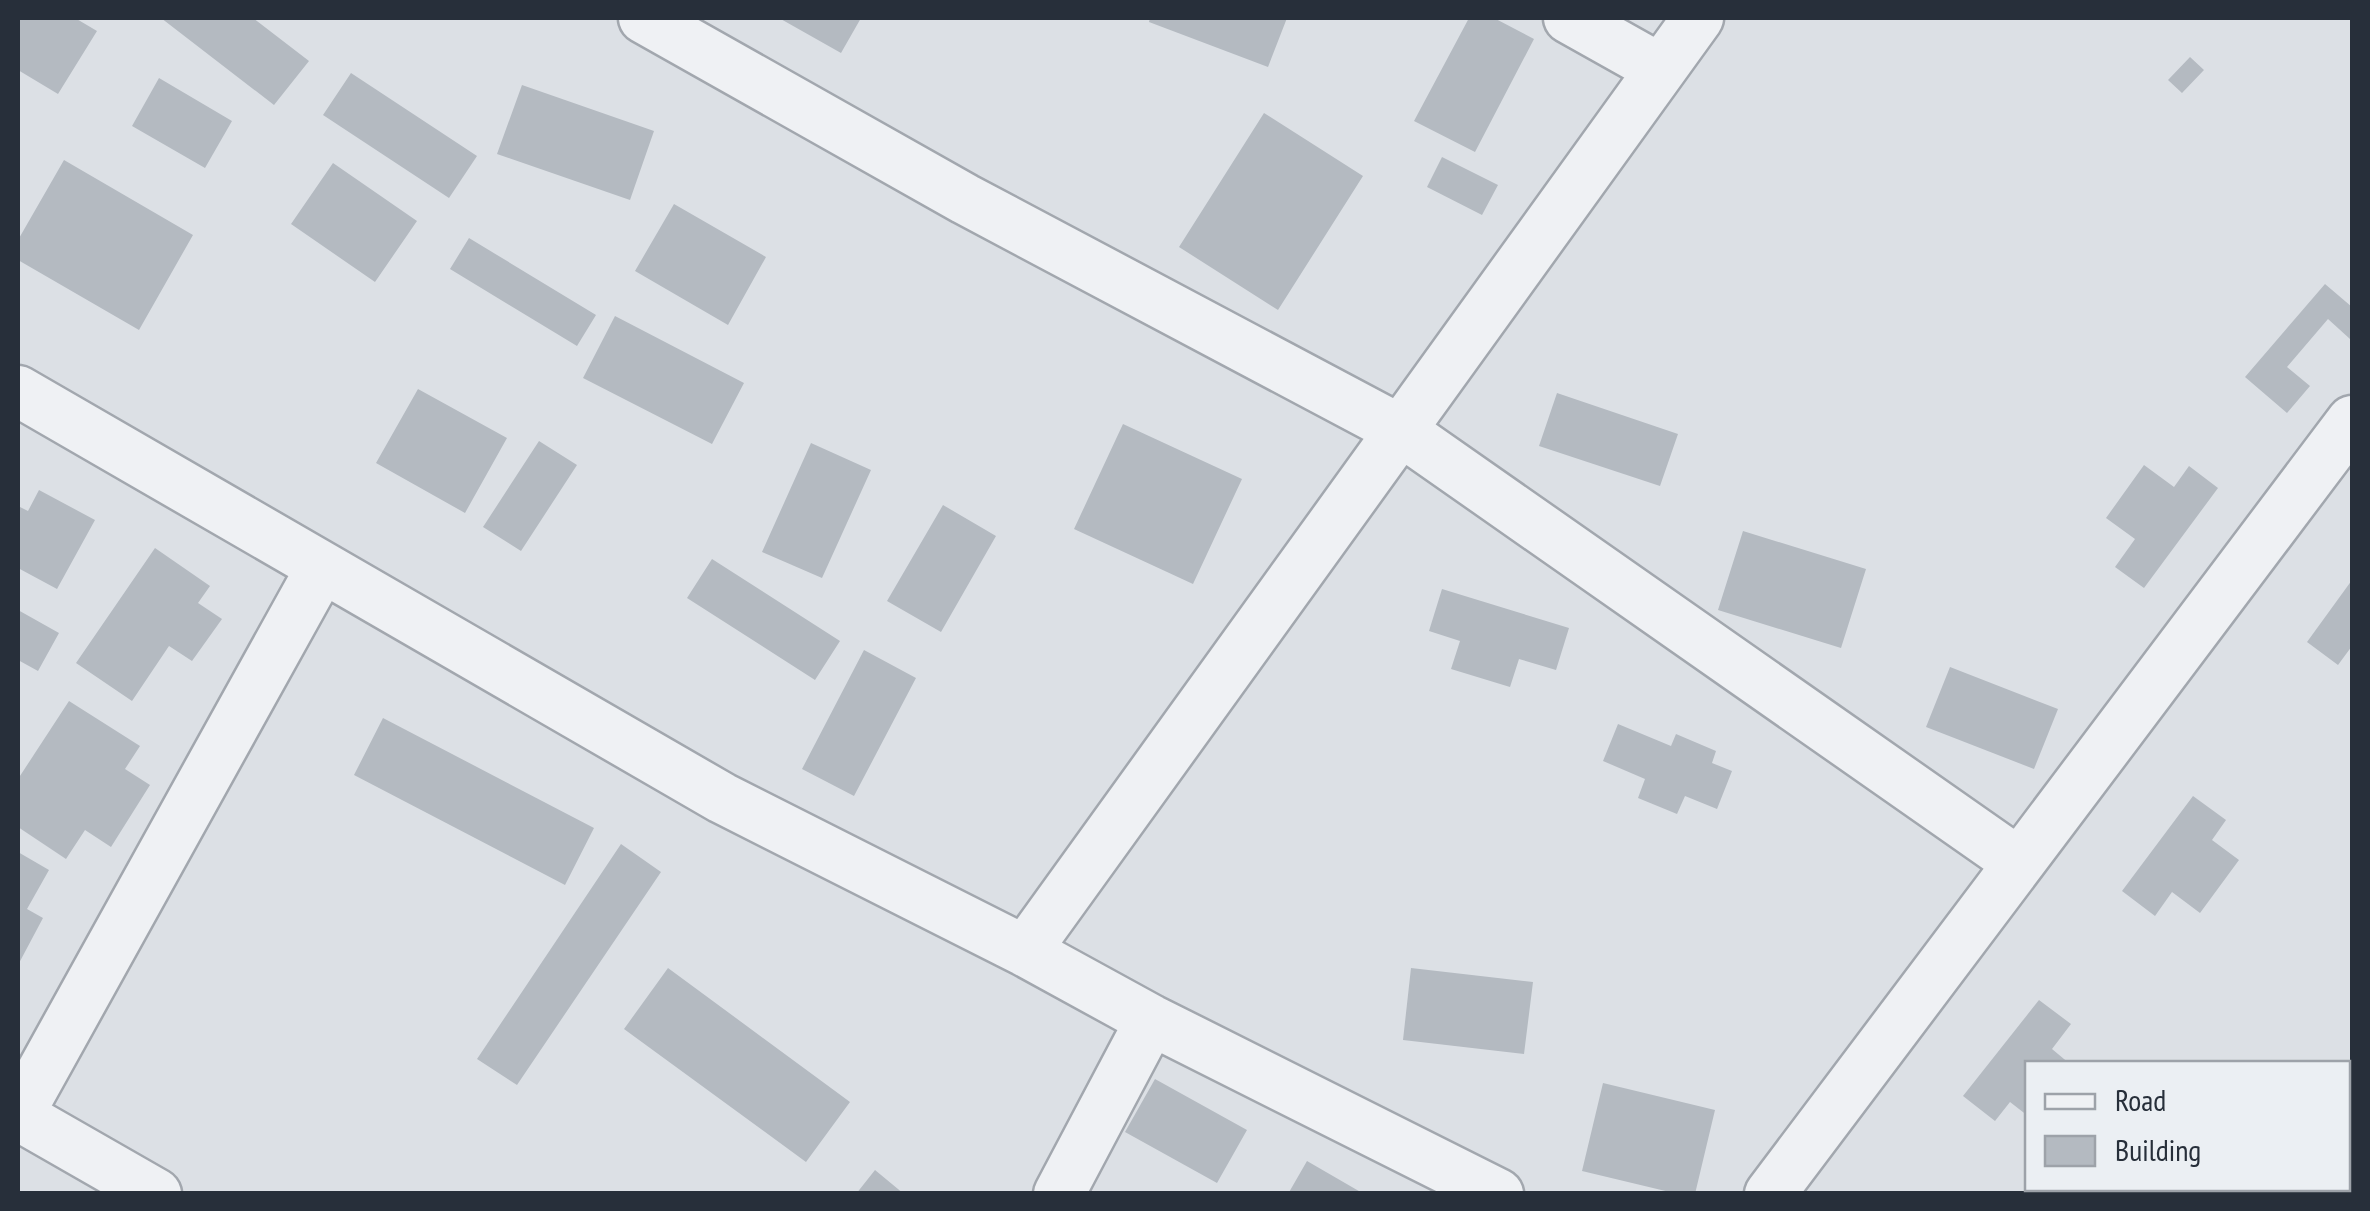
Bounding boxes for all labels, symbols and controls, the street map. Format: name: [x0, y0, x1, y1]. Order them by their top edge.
legend: [2025, 1061, 2350, 1191]
text: Road: [2115, 1080, 2166, 1119]
text: Building: [2115, 1130, 2201, 1169]

